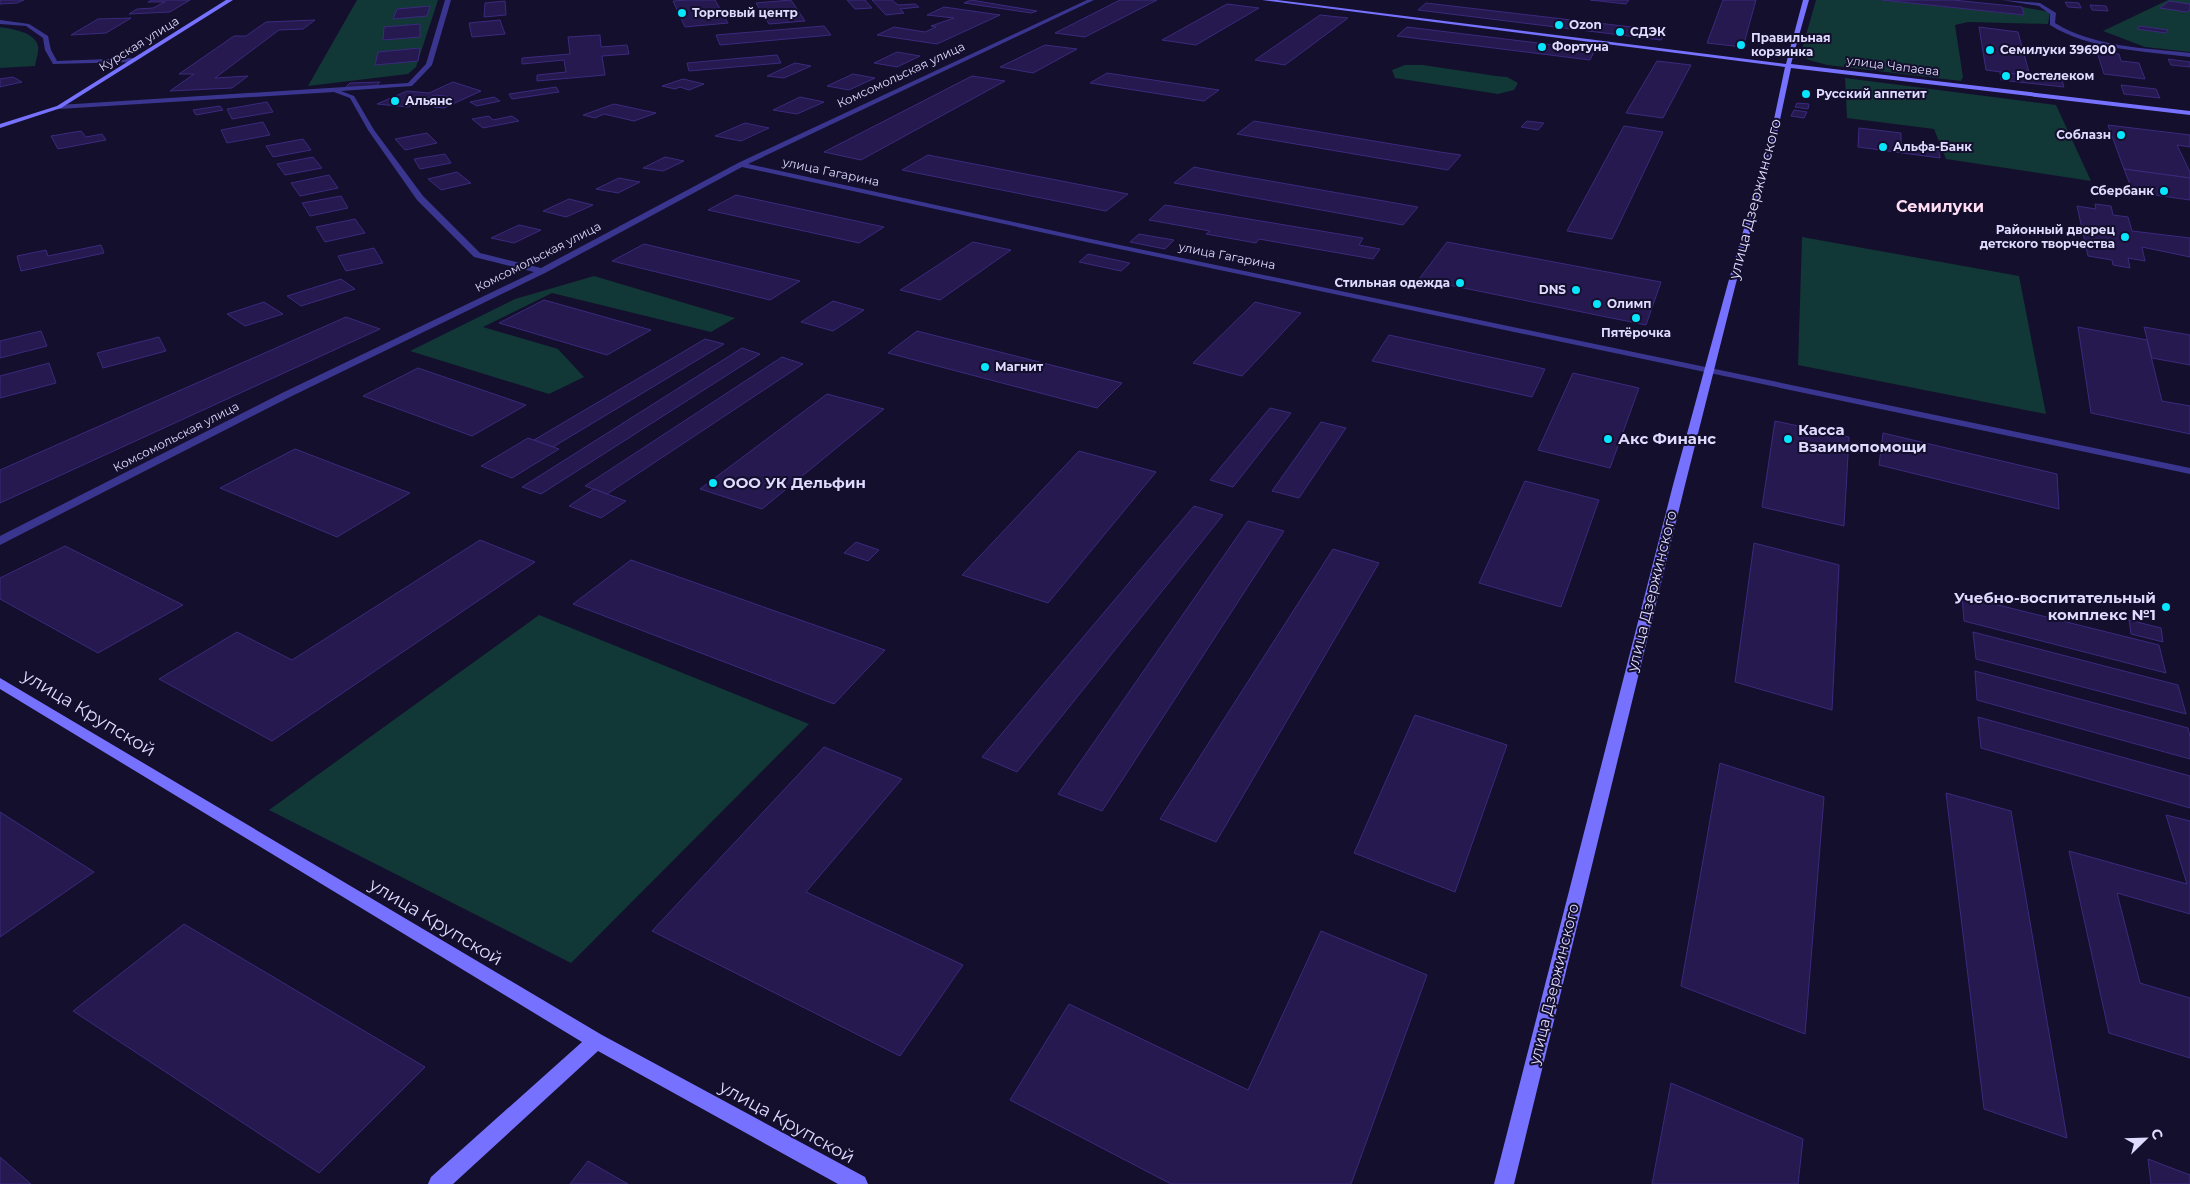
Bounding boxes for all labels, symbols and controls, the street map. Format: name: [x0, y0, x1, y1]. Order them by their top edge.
place label: Торговый центр: [692, 5, 798, 20]
marker: Торговый центр: [676, 7, 688, 19]
street label: Курская улица: [96, 13, 182, 74]
place label: Ozon: [1569, 17, 1602, 32]
marker: Ozon: [1553, 19, 1565, 31]
place label: СДЭК: [1630, 24, 1666, 39]
marker: СДЭК: [1614, 26, 1626, 38]
place label: Правильная корзинка: [1751, 30, 1831, 59]
street label: Комсомольская улица: [834, 38, 967, 111]
place label: Фортуна: [1552, 39, 1609, 54]
marker: Правильная корзинка: [1735, 39, 1747, 51]
marker: Фортуна: [1536, 41, 1548, 53]
place label: Семилуки 396900: [2000, 42, 2116, 57]
marker: Семилуки 396900: [1984, 44, 1996, 56]
street label: улица Чапаева: [1845, 52, 1940, 79]
place label: Ростелеком: [2016, 68, 2094, 83]
marker: Ростелеком: [2000, 70, 2012, 82]
place label: Русский аппетит: [1816, 86, 1927, 101]
marker: Русский аппетит: [1800, 88, 1812, 100]
place label: Альянс: [405, 93, 452, 108]
marker: Альянс: [389, 95, 401, 107]
street label: улица Дзержинского: [1724, 116, 1785, 282]
place label: Соблазн: [2056, 127, 2111, 142]
marker: Соблазн: [2115, 129, 2127, 141]
place label: Альфа-Банк: [1893, 139, 1972, 154]
marker: Альфа-Банк: [1877, 141, 1889, 153]
street label: улица Гагарина: [780, 154, 881, 189]
place label: Сбербанк: [2090, 183, 2154, 198]
marker: Сбербанк: [2158, 185, 2170, 197]
district label: Семилуки: [1896, 197, 1984, 216]
street label: Комсомольская улица: [472, 218, 603, 295]
place label: Районный дворец детского творчества: [1980, 222, 2116, 251]
marker: Районный дворец детского творчества: [2119, 231, 2131, 243]
street label: улица Гагарина: [1176, 239, 1277, 272]
place label: Стильная одежда: [1334, 275, 1450, 290]
marker: Стильная одежда: [1454, 277, 1466, 289]
place label: DNS: [1539, 282, 1566, 297]
marker: DNS: [1570, 284, 1582, 296]
place label: Олимп: [1607, 296, 1651, 311]
marker: Олимп: [1591, 298, 1603, 310]
marker: Пятёрочка: [1630, 312, 1642, 324]
place label: Пятёрочка: [1601, 325, 1671, 340]
place label: Магнит: [995, 359, 1044, 374]
marker: Магнит: [979, 361, 991, 373]
street label: Комсомольская улица: [110, 398, 241, 475]
place label: Касса Взаимопомощи: [1798, 420, 1927, 456]
place label: Акс Финанс: [1618, 429, 1716, 448]
marker: Акс Финанс: [1602, 433, 1614, 445]
marker: Касса Взаимопомощи: [1782, 433, 1794, 445]
place label: ООО УК Дельфин: [723, 473, 866, 492]
marker: ООО УК Дельфин: [707, 477, 719, 489]
street label: улица Дзержинского: [1622, 508, 1681, 674]
place label: Учебно-воспитательный комплекс №1: [1954, 588, 2156, 624]
marker: Учебно-воспитательный комплекс №1: [2160, 601, 2172, 613]
street label: улица Крупской: [17, 664, 160, 762]
street label: улица Крупской: [364, 873, 507, 971]
street label: улица Дзержинского: [1524, 901, 1583, 1067]
street label: улица Крупской: [714, 1075, 859, 1168]
north arrow: [2120, 1114, 2170, 1164]
text: С: [2147, 1126, 2167, 1142]

